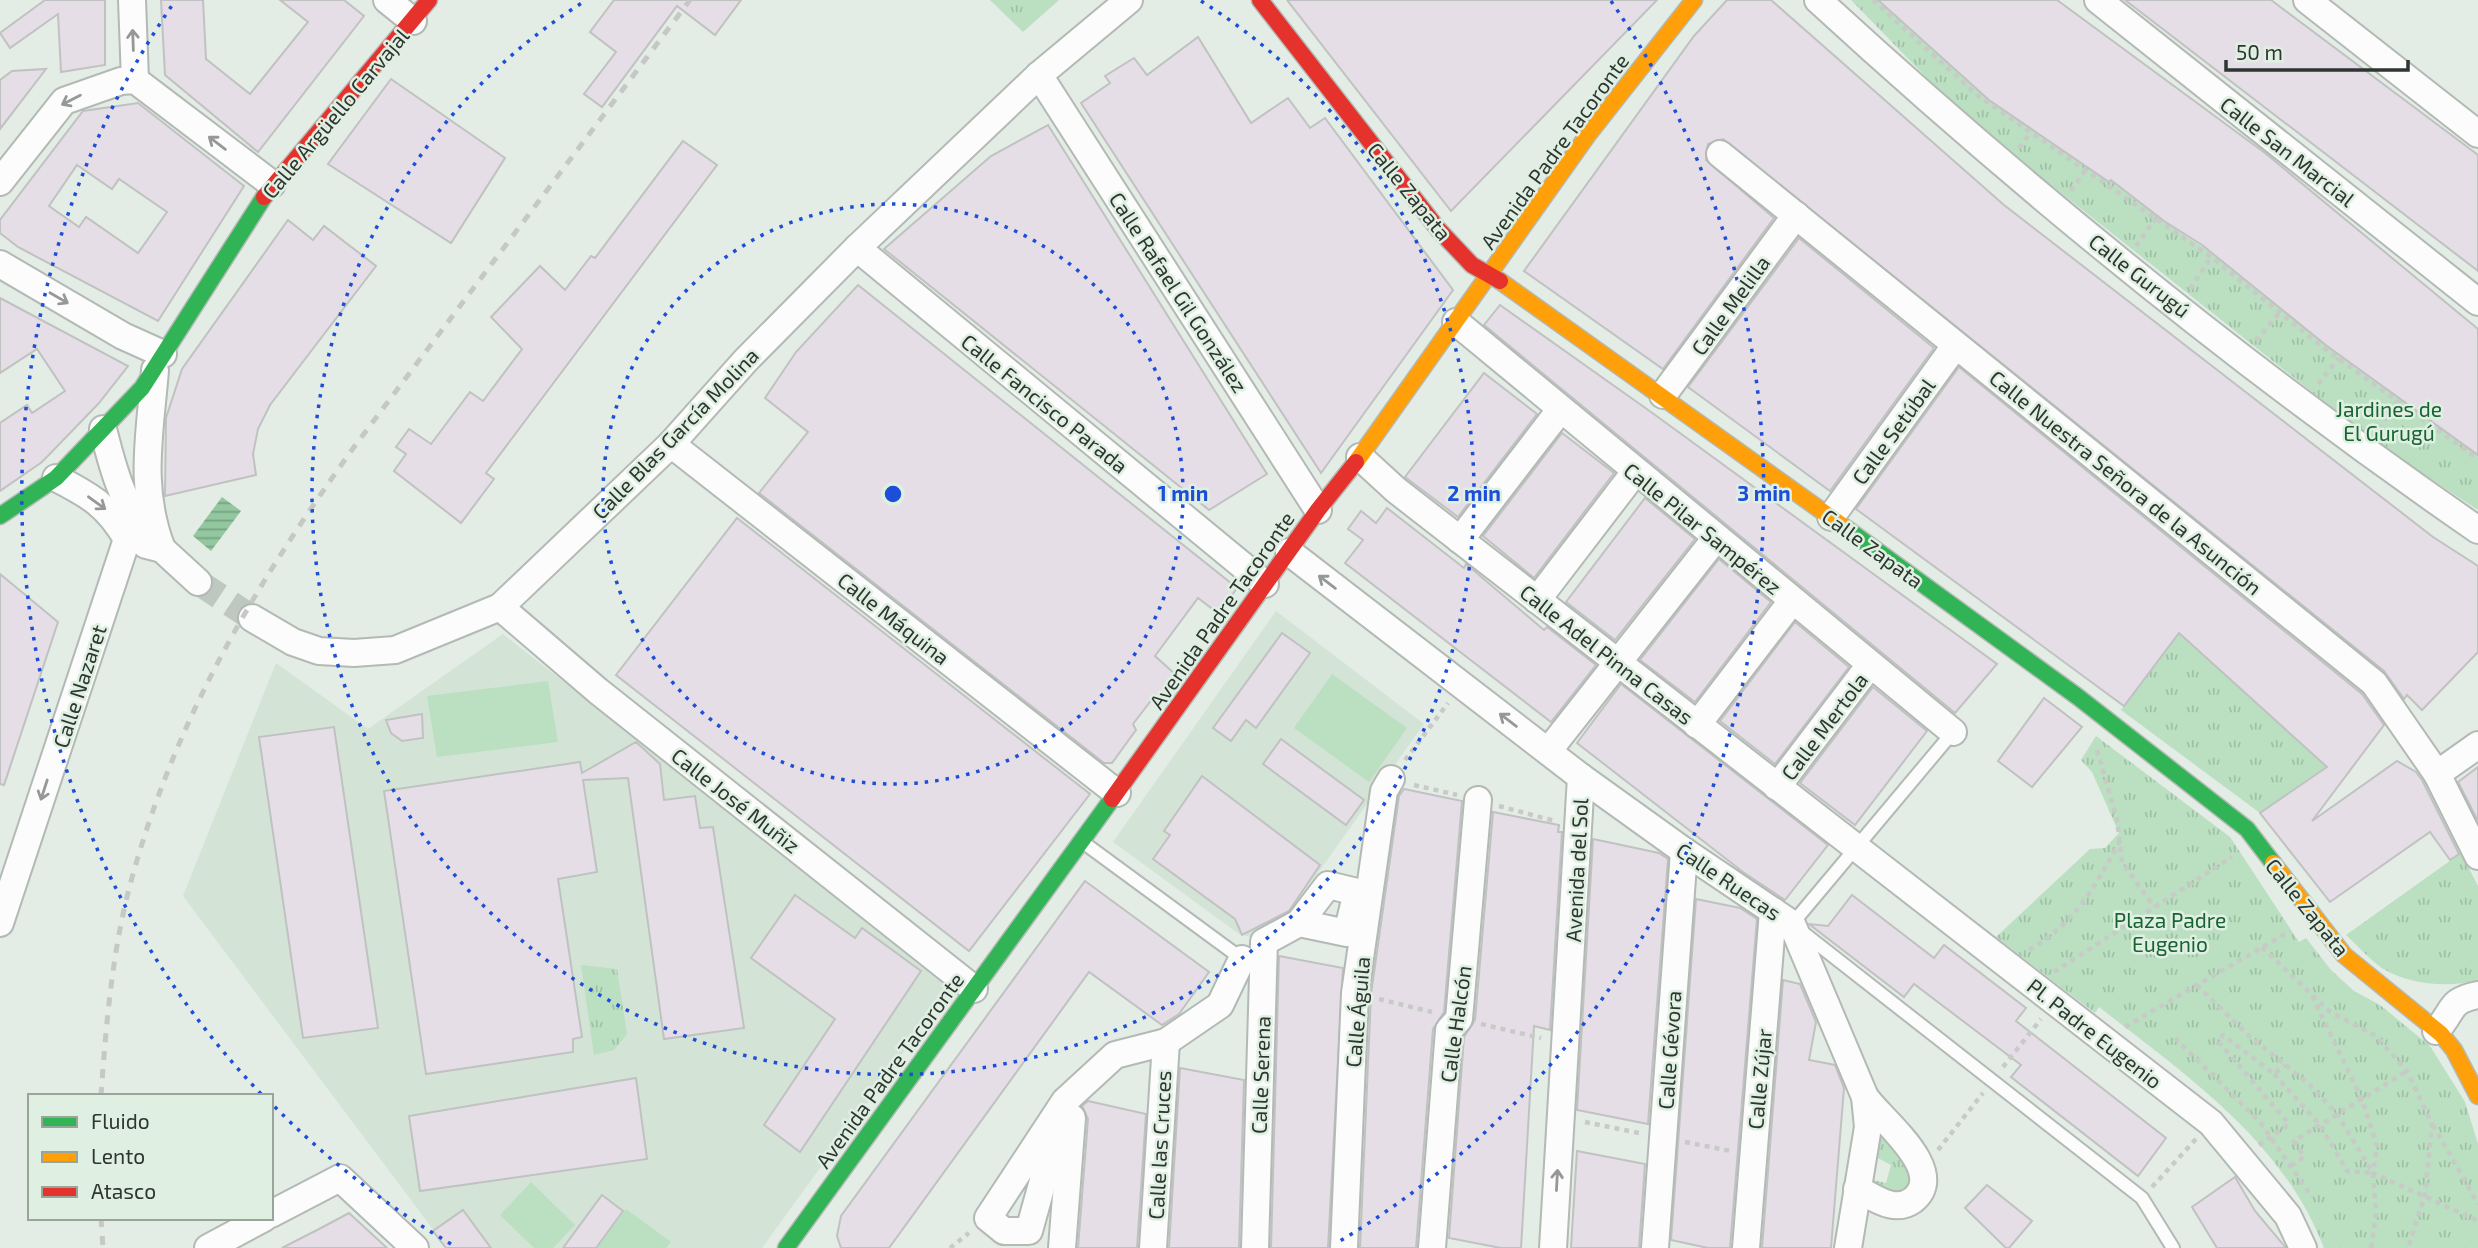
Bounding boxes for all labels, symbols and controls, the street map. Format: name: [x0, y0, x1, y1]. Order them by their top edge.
street label: Calle Argüello Carvajal: [257, 22, 415, 204]
scale bar: [2226, 28, 2408, 72]
one-way arrow: [127, 29, 140, 52]
text: 50 m: [2236, 39, 2283, 64]
street label: Avenida Padre Tacoronte: [1475, 48, 1633, 254]
street label: Calle San Marcial: [2216, 91, 2361, 212]
one-way arrow: [61, 94, 81, 108]
one-way arrow: [209, 136, 227, 151]
street label: Calle Zapata: [1363, 137, 1457, 245]
street label: Calle Rafael Gil González: [1105, 187, 1253, 397]
street label: Calle Gurugú: [2085, 228, 2195, 322]
street label: Calle Melilla: [1685, 250, 1775, 360]
one-way arrow: [48, 291, 68, 305]
street label: Calle Fancisco Parada: [957, 328, 1133, 478]
street label: Calle Blas García Molina: [587, 342, 763, 524]
street label: Calle Nuestra Señora de la Asunción: [1985, 364, 2267, 600]
street label: Calle Setúbal: [1846, 373, 1940, 489]
park label: Jardines de El Gurugú: [2336, 396, 2442, 445]
street label: Calle Pilar Sampérez: [1619, 457, 1787, 599]
text: 1 min: [1158, 480, 1208, 505]
text: 2 min: [1447, 480, 1501, 505]
text: 3 min: [1737, 480, 1791, 505]
centre of rings: [881, 482, 905, 506]
one-way arrow: [87, 495, 106, 510]
street label: Calle Zapata: [1818, 503, 1928, 593]
street label: Avenida Padre Tacoronte: [1143, 506, 1299, 714]
street label: Calle Máquina: [833, 567, 955, 669]
one-way arrow: [1318, 575, 1337, 590]
street label: Calle Adel Pinna Casas: [1515, 579, 1699, 729]
street label: Calle Nazaret: [47, 621, 111, 751]
street label: Calle Mertola: [1776, 667, 1872, 785]
one-way arrow: [1500, 712, 1518, 727]
street label: Calle José Muñiz: [667, 742, 805, 858]
one-way arrow: [37, 779, 50, 801]
street label: Avenida del Sol: [1560, 797, 1592, 943]
street label: Calle Ruecas: [1672, 837, 1786, 925]
street label: Calle Zapata: [2261, 853, 2355, 961]
park label: Plaza Padre Eugenio: [2114, 907, 2226, 956]
street label: Calle Águila: [1340, 956, 1374, 1068]
street label: Calle Halcón: [1434, 964, 1476, 1084]
street label: Avenida Padre Tacoronte: [810, 967, 968, 1173]
street label: Pl. Padre Eugenio: [2023, 973, 2167, 1093]
street label: Calle Gévora: [1652, 990, 1686, 1110]
street label: Calle Serena: [1245, 1016, 1275, 1134]
street label: Calle Zújar: [1742, 1027, 1777, 1130]
street label: Calle las Cruces: [1143, 1070, 1175, 1220]
legend: [28, 1094, 273, 1220]
text: Fluido: [91, 1108, 150, 1133]
text: Lento: [91, 1143, 145, 1168]
one-way arrow: [1550, 1169, 1563, 1192]
text: Atasco: [91, 1178, 156, 1203]

